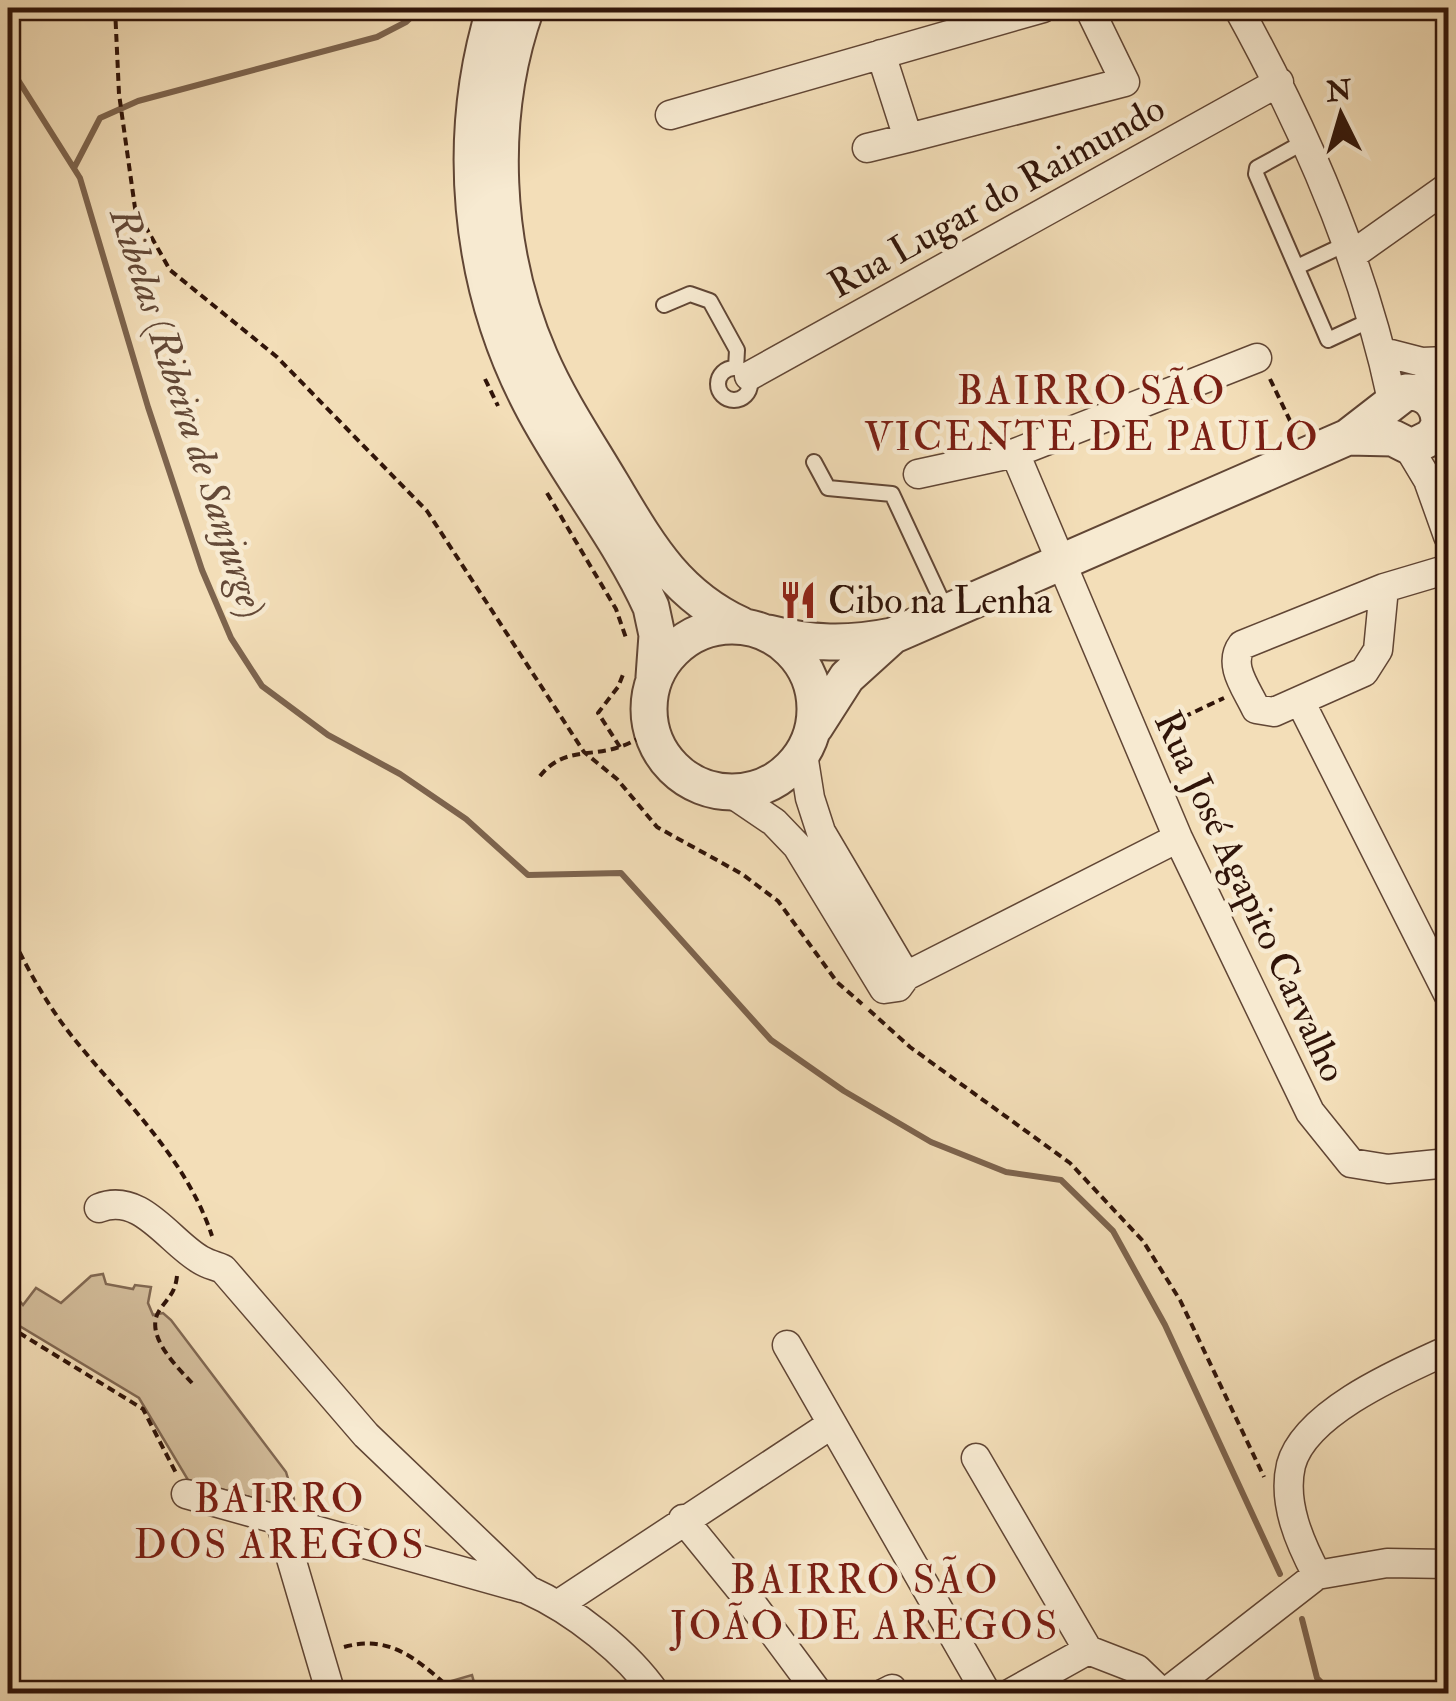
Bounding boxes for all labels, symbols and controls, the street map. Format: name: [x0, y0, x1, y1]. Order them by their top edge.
north arrow: [1291, 65, 1391, 165]
text: N: [1324, 73, 1354, 110]
street label: Rua Lugar do Raimundo: [820, 84, 1173, 309]
water label: Ribelas (Ribeira de Sanjurge): [97, 200, 278, 624]
district label: BAIRRO SÃO VICENTE DE PAULO: [864, 366, 1320, 463]
place label: Cibo na Lenha: [828, 577, 1053, 625]
restaurant icon: Cibo na Lenha: [777, 579, 819, 621]
street label: Rua José Agapito Carvalho: [1143, 703, 1357, 1089]
district label: BAIRRO DOS AREGOS: [134, 1474, 426, 1571]
district label: BAIRRO SÃO JOÃO DE AREGOS: [669, 1555, 1060, 1652]

